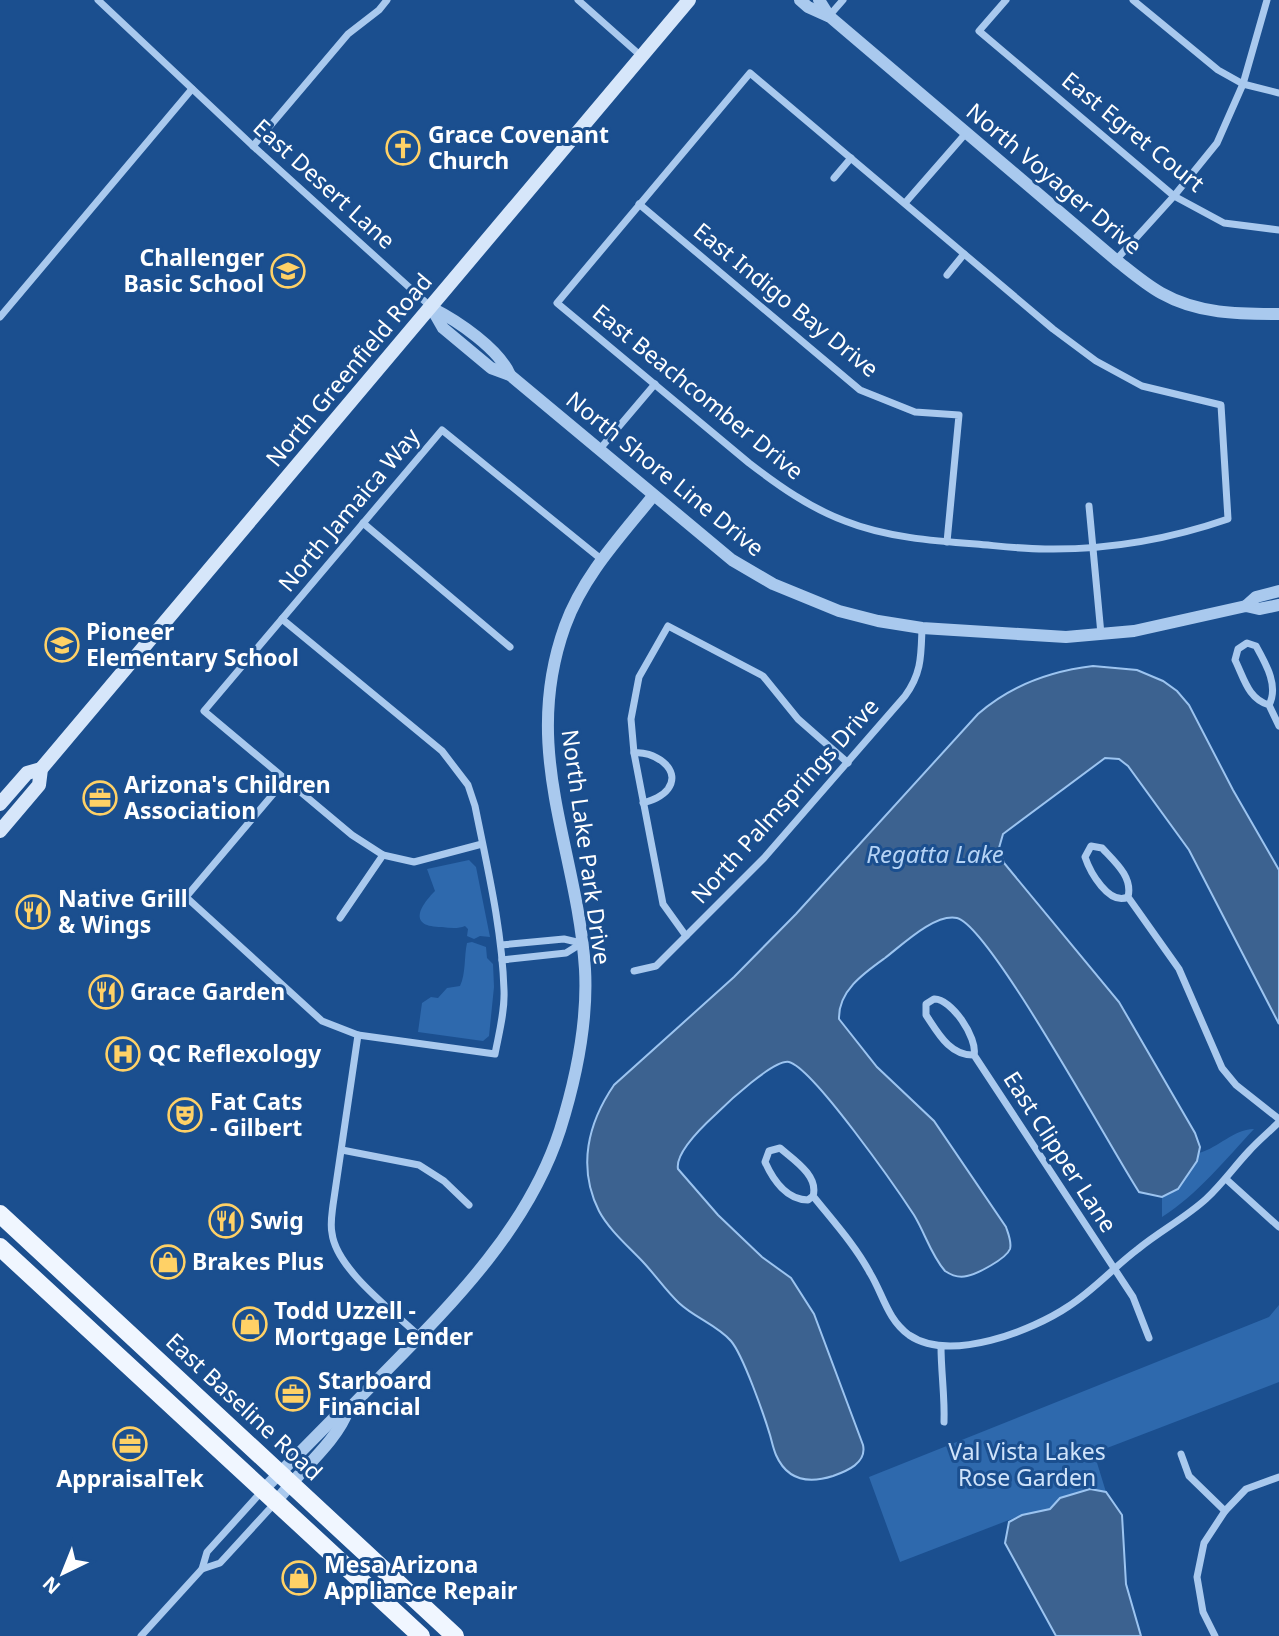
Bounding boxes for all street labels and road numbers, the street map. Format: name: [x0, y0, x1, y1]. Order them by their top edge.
street label: East Egret Court: [1056, 64, 1212, 199]
street label: North Voyager Drive: [960, 95, 1149, 261]
street label: East Desert Lane: [247, 111, 403, 256]
street label: East Indigo Bay Drive: [687, 215, 886, 384]
street label: North Greenfield Road: [258, 266, 439, 473]
street label: East Beachcomber Drive: [586, 296, 811, 486]
street label: North Shore Line Drive: [560, 383, 771, 563]
street label: North Jamaica Way: [270, 421, 426, 598]
street label: North Palmsprings Drive: [683, 691, 885, 910]
street label: North Lake Park Drive: [555, 727, 619, 966]
street label: East Clipper Lane: [997, 1065, 1125, 1238]
street label: East Baseline Road: [159, 1325, 330, 1487]

